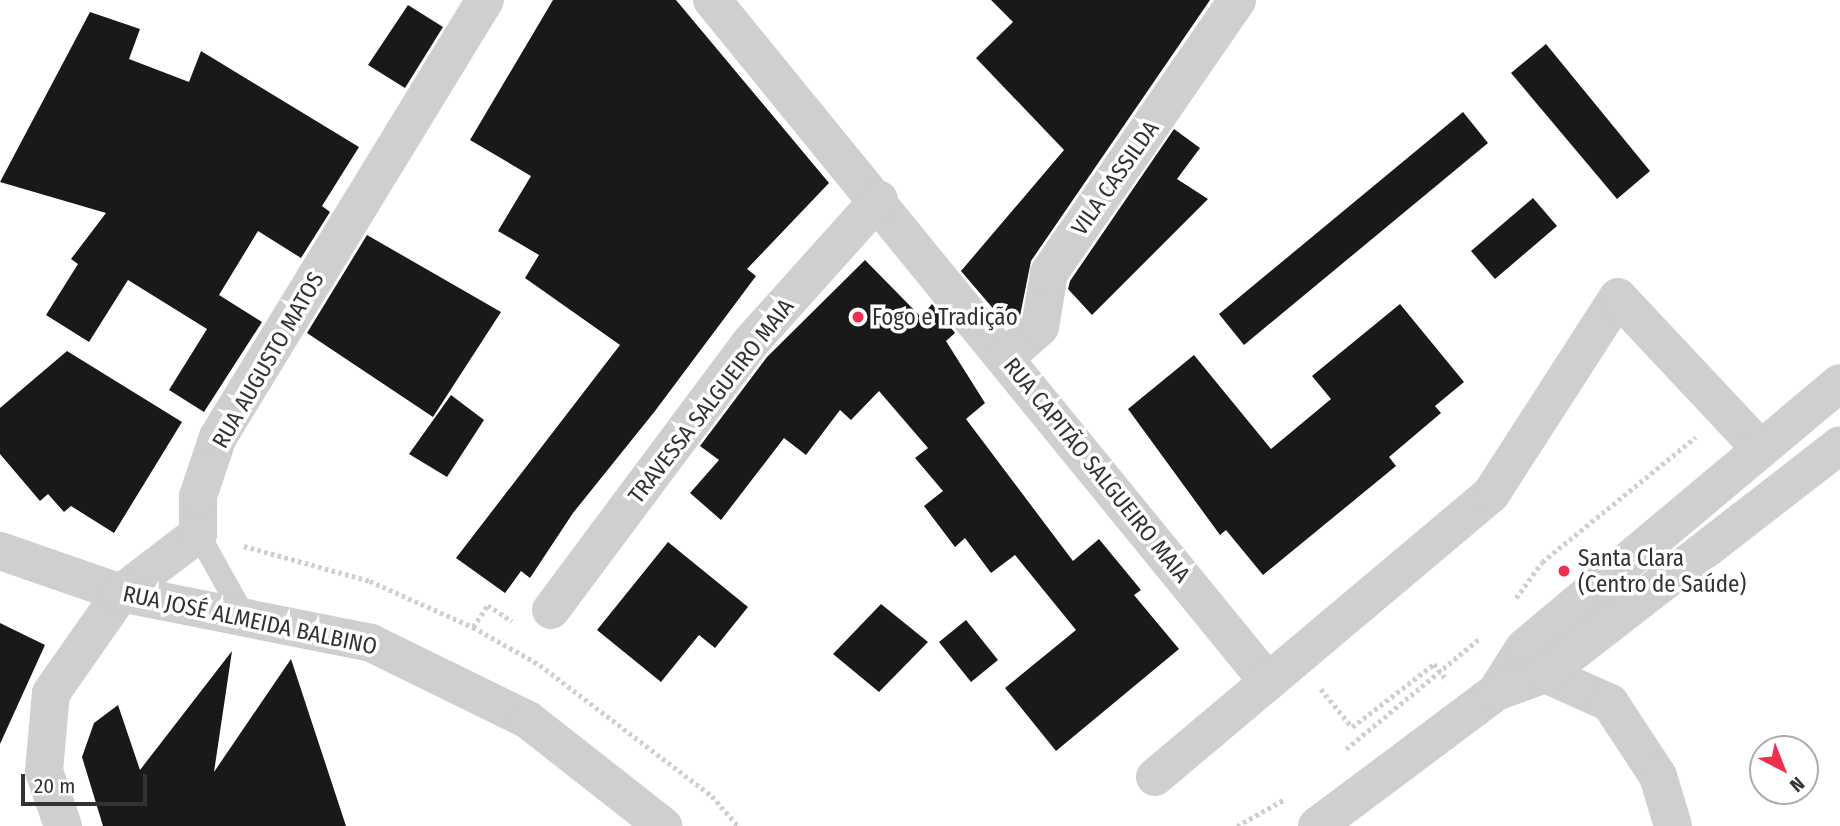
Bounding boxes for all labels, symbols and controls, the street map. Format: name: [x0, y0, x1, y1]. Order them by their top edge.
street label: VILA CASSILDA: [1065, 116, 1165, 240]
street label: RUA AUGUSTO MATOS: [206, 267, 330, 453]
street label: TRAVESSA SALGUEIRO MAIA: [623, 293, 799, 509]
place label: Fogo e Tradição: [872, 303, 1018, 331]
marker: Fogo e Tradição: [850, 309, 866, 325]
street label: RUA CAPITÃO SALGUEIRO MAIA: [998, 352, 1196, 588]
place label: Santa Clara (Centro de Saúde): [1578, 544, 1746, 598]
marker: Santa Clara (Centro de Saúde): [1556, 563, 1572, 579]
street label: RUA JOSÉ ALMEIDA BALBINO: [120, 580, 380, 660]
north arrow: [1749, 735, 1819, 805]
scale bar: [24, 760, 150, 804]
text: N: [1785, 772, 1809, 797]
text: 20 m: [34, 773, 75, 799]

